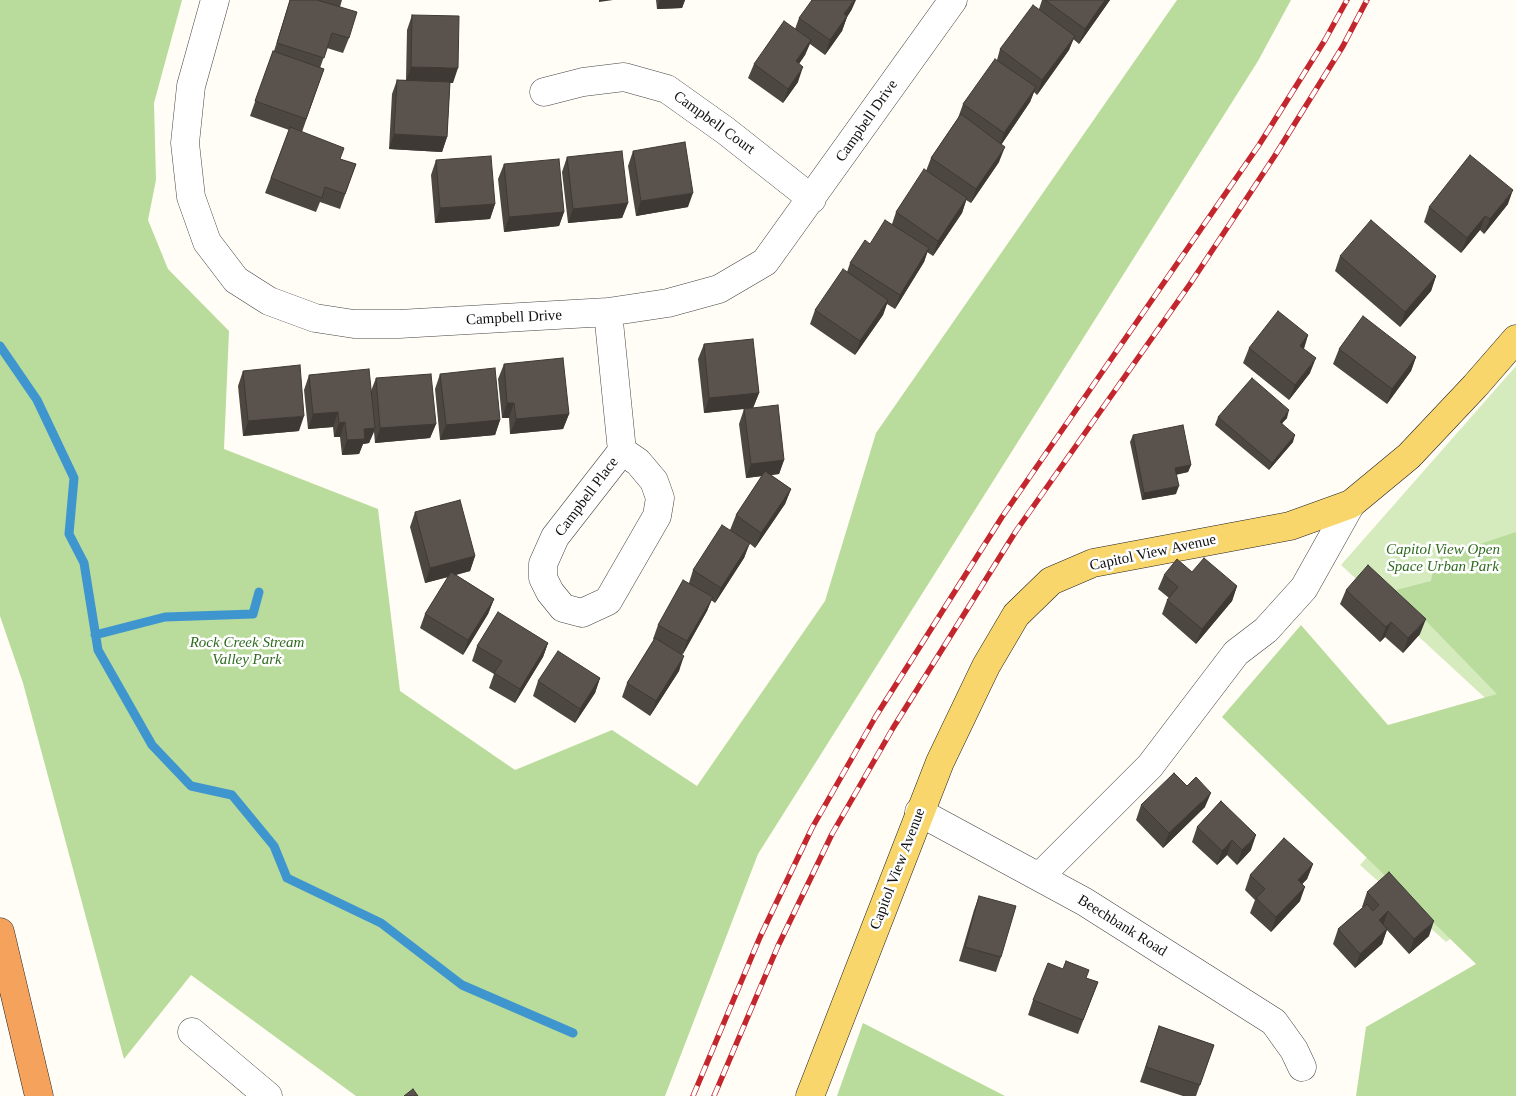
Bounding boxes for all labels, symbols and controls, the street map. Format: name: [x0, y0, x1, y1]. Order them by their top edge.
street label: Campbell Drive: [832, 76, 902, 166]
street label: Campbell Court: [670, 87, 758, 159]
street label: Campbell Drive: [465, 306, 563, 330]
street label: Campbell Place: [551, 454, 623, 540]
street label: Capitol View Avenue: [1088, 531, 1218, 575]
park label: Capitol View Open Space Urban Park: [1386, 541, 1500, 576]
park label: Rock Creek Stream Valley Park: [190, 634, 304, 669]
street label: Capitol View Avenue: [867, 806, 929, 932]
street label: Beechbank Road: [1074, 891, 1170, 961]

